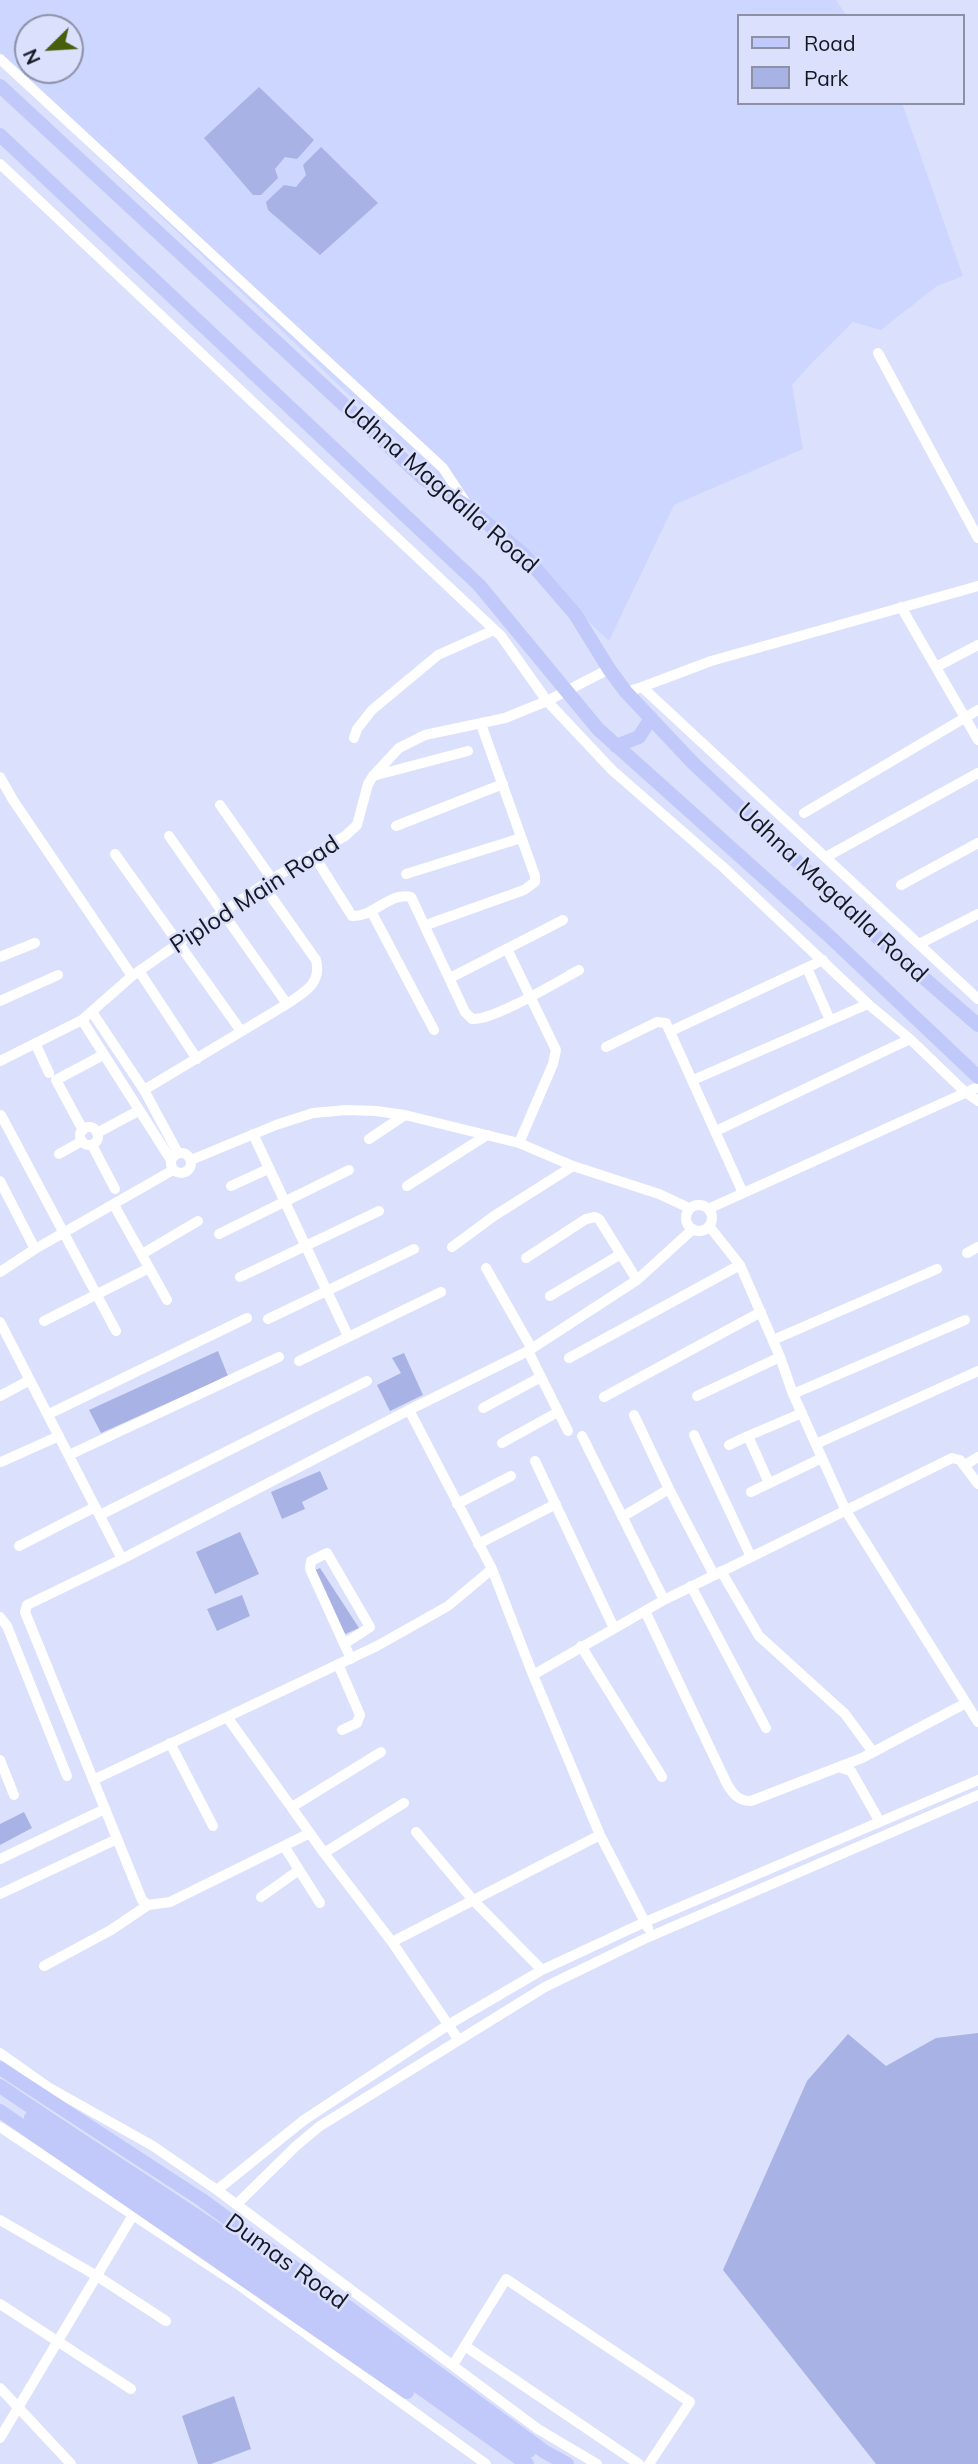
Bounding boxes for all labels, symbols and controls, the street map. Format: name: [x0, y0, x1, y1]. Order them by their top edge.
north arrow: [14, 14, 84, 84]
legend: [736, 14, 964, 105]
text: Road: [804, 30, 855, 56]
text: N: [18, 45, 46, 68]
text: Park: [804, 65, 848, 91]
street label: Udhna Magdalla Road: [336, 394, 544, 580]
street label: Udhna Magdalla Road: [731, 797, 933, 989]
street label: Piplod Main Road: [165, 830, 345, 960]
street label: Dumas Road: [219, 2208, 353, 2316]

